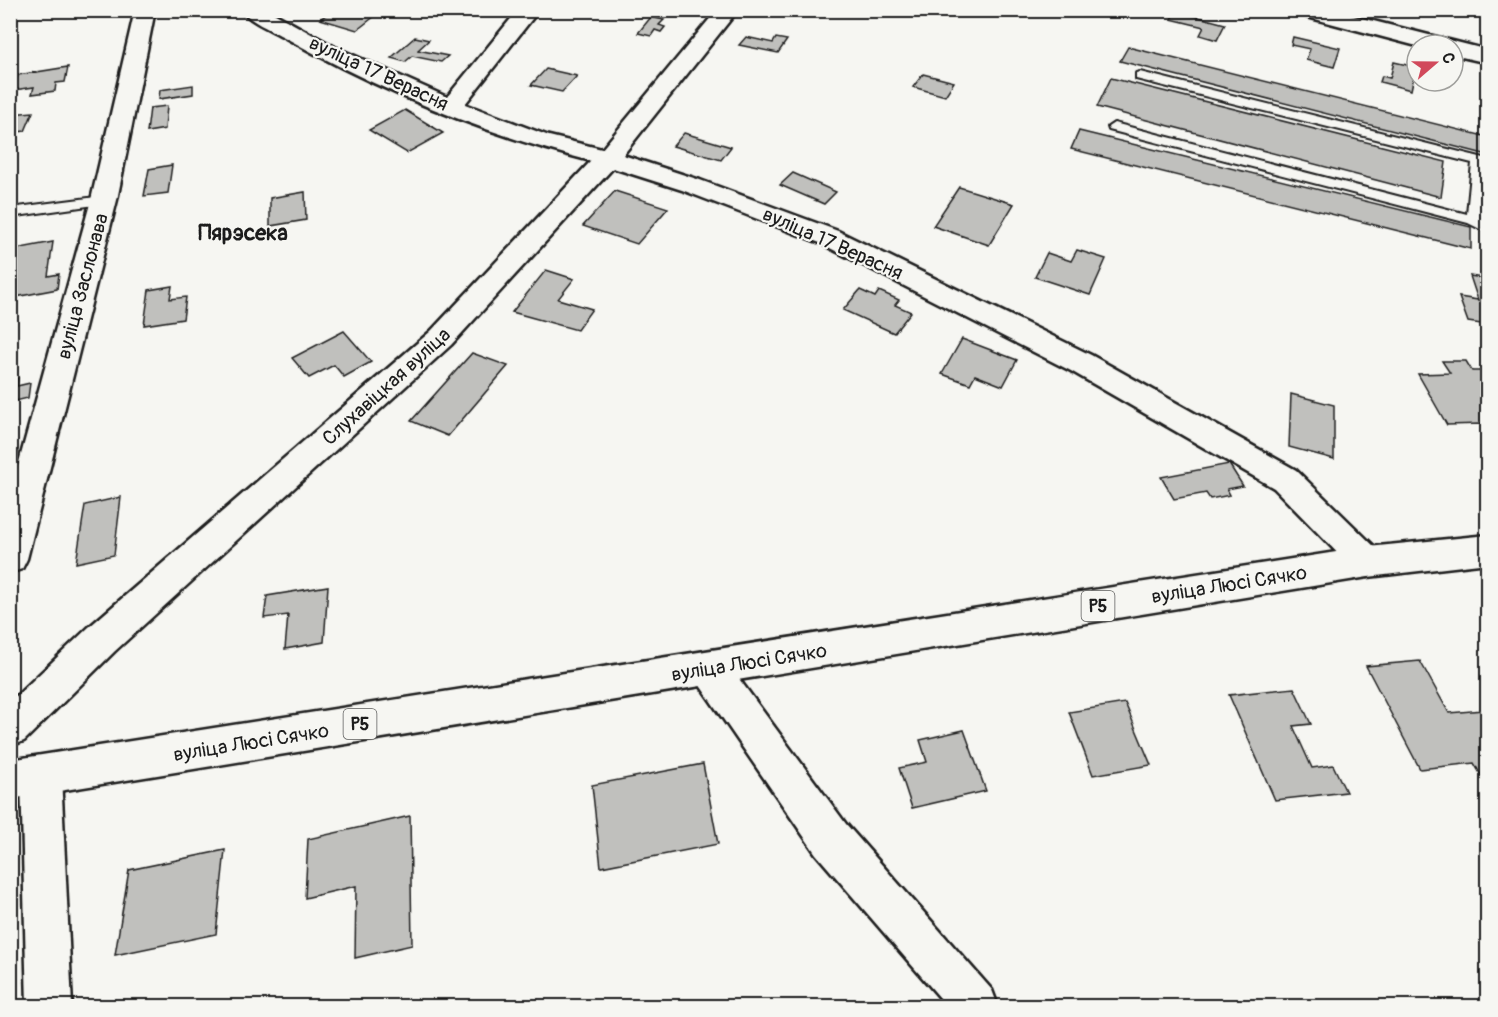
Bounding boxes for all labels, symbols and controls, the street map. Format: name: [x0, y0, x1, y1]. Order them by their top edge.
street label: вуліца 17 Верасня: [305, 30, 452, 117]
north arrow: [1405, 33, 1465, 93]
text: С: [1437, 50, 1459, 66]
street label: вуліца 17 Верасня: [759, 201, 907, 286]
street label: вуліца Заслонава: [51, 211, 114, 362]
district label: Пярэсека: [198, 219, 288, 247]
street label: Слухавіцкая вуліца: [317, 322, 456, 451]
street label: вуліца Люсі Сячко: [1149, 560, 1309, 609]
road number: Р5: [1082, 591, 1114, 621]
street label: вуліца Люсі Сячко: [669, 638, 829, 687]
road number: Р5: [344, 709, 376, 739]
street label: вуліца Люсі Сячко: [171, 718, 331, 767]

